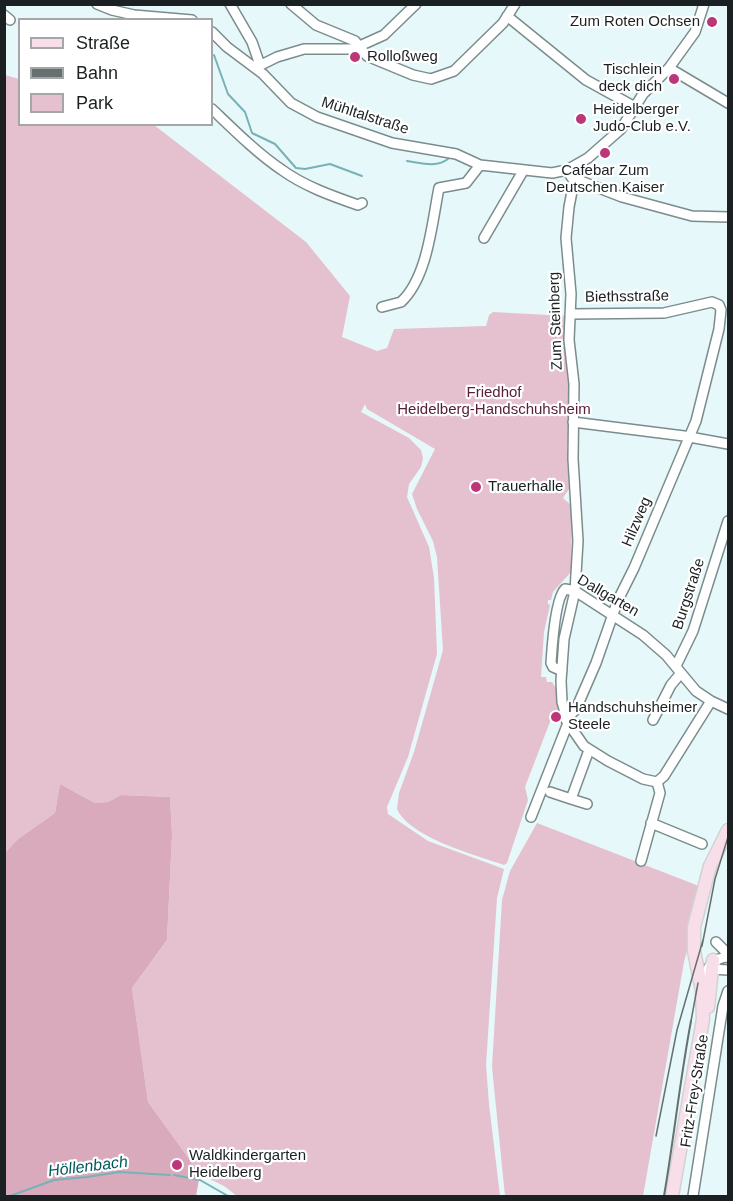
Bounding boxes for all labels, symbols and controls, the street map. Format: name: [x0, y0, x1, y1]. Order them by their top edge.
place label: Zum Roten Ochsen: [570, 13, 700, 31]
marker: Zum Roten Ochsen: [705, 15, 719, 29]
legend: [18, 18, 213, 126]
text: Straße: [76, 33, 130, 53]
place label: Rolloßweg: [367, 48, 438, 66]
marker: Rolloßweg: [348, 50, 362, 64]
place label: Tischlein deck dich: [599, 61, 662, 96]
text: Bahn: [76, 63, 118, 83]
marker: Tischlein deck dich: [667, 72, 681, 86]
text: Park: [76, 93, 113, 113]
street label: Mühltalstraße: [319, 93, 411, 139]
place label: Heidelberger Judo-Club e.V.: [593, 101, 691, 136]
marker: Heidelberger Judo-Club e.V.: [574, 112, 588, 126]
marker: Cafebar Zum Deutschen Kaiser: [598, 146, 612, 160]
place label: Cafebar Zum Deutschen Kaiser: [546, 162, 664, 197]
street label: Zum Steinberg: [545, 272, 567, 370]
street label: Biethsstraße: [585, 287, 669, 307]
park label: Friedhof Heidelberg-Handschuhsheim: [397, 384, 591, 419]
place label: Trauerhalle: [488, 478, 563, 496]
marker: Trauerhalle: [469, 480, 483, 494]
street label: Hilzweg: [618, 494, 656, 550]
street label: Burgstraße: [669, 556, 709, 632]
street label: Dallgarten: [574, 571, 642, 621]
place label: Handschuhsheimer Steele: [568, 699, 697, 734]
marker: Handschuhsheimer Steele: [549, 710, 563, 724]
street label: Fritz-Frey-Straße: [677, 1033, 713, 1149]
place label: Waldkindergarten Heidelberg: [189, 1147, 306, 1182]
water label: Höllenbach: [47, 1153, 129, 1181]
marker: Waldkindergarten Heidelberg: [170, 1158, 184, 1172]

